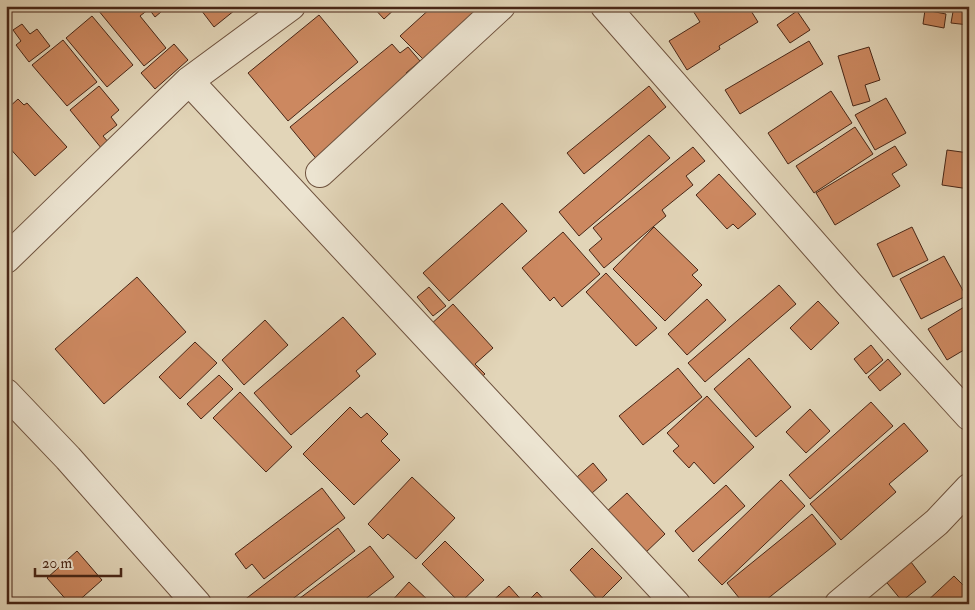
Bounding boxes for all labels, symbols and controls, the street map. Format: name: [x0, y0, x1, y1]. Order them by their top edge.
scale bar: [35, 545, 121, 577]
text: 20 m: [42, 554, 72, 573]

